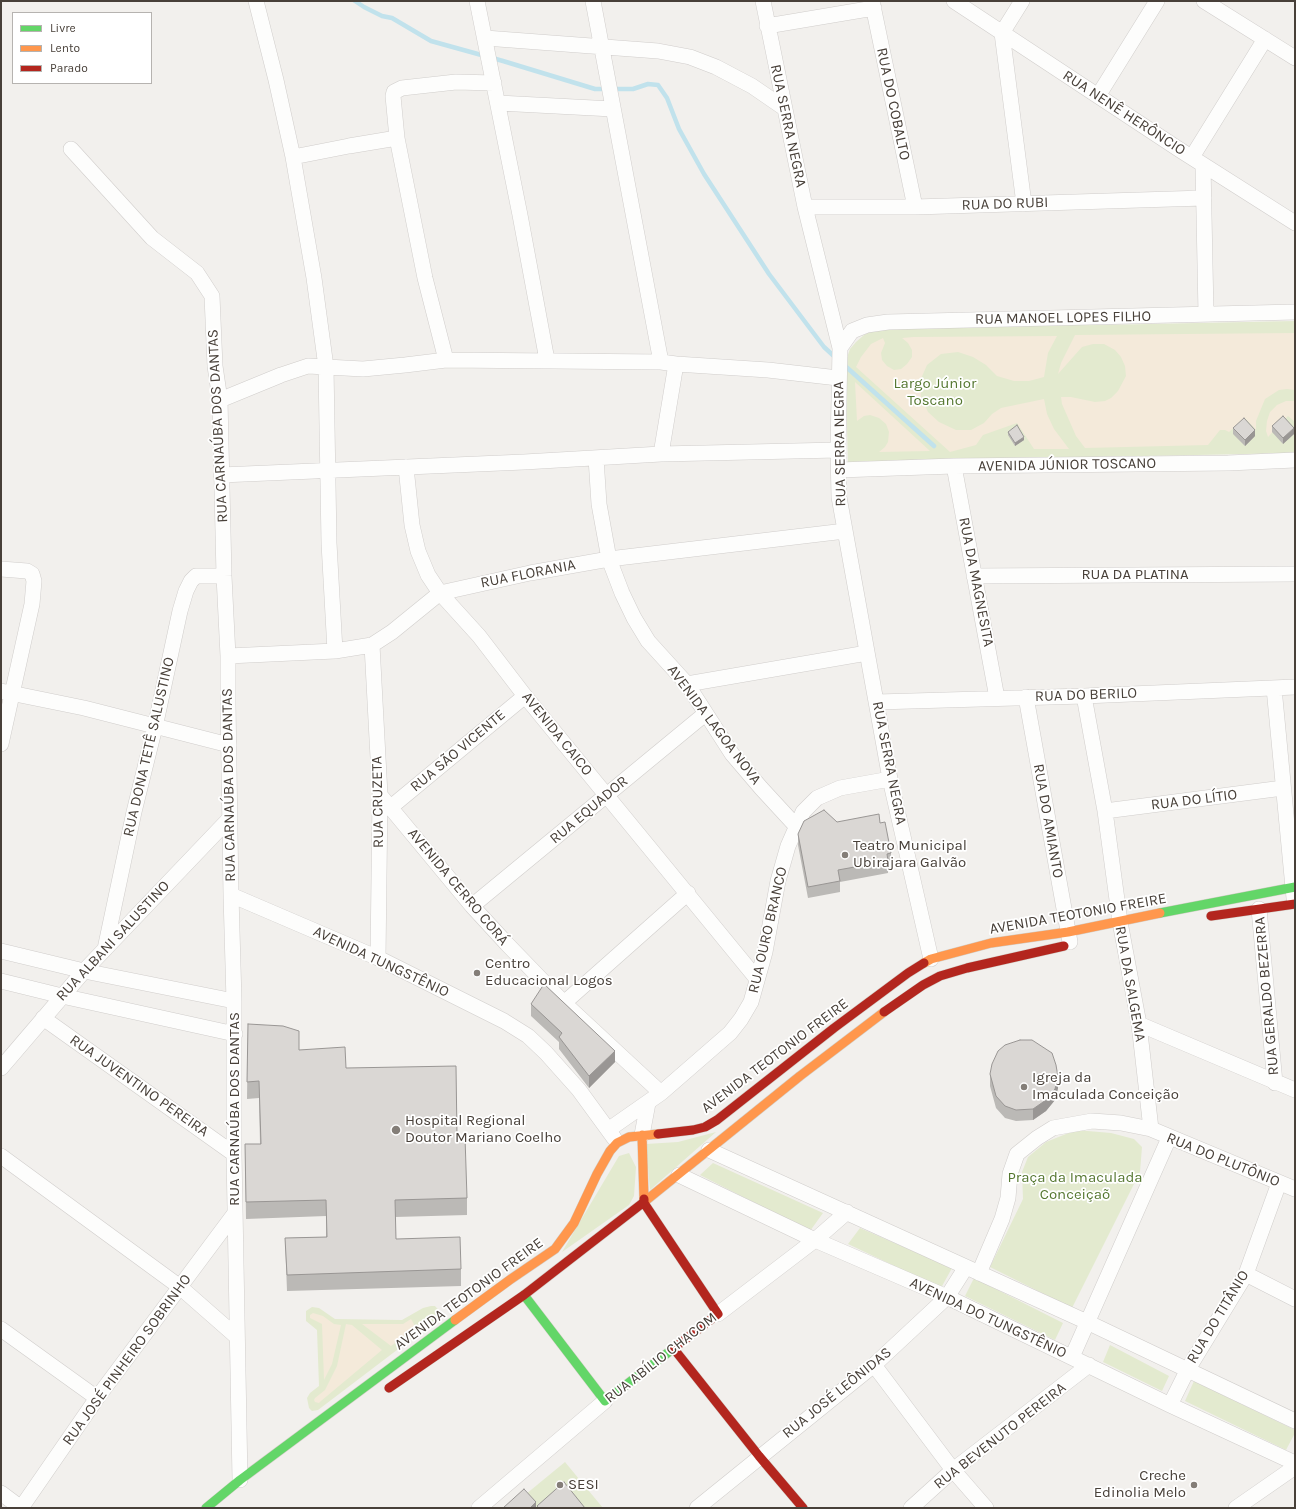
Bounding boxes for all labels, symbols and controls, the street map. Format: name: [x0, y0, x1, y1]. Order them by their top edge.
legend: [12, 12, 152, 84]
text: Livre: [50, 21, 76, 35]
text: Lento: [50, 41, 80, 55]
street label: RUA DO COBALTO: [872, 46, 914, 162]
text: Parado: [50, 61, 88, 75]
street label: RUA SERRA NEGRA: [766, 63, 810, 189]
street label: RUA NENÊ HERÔNCIO: [1059, 67, 1189, 159]
street label: RUA DO RUBI: [961, 193, 1049, 215]
street label: RUA MANOEL LOPES FILHO: [975, 307, 1151, 329]
street label: RUA CARNAÚBA DOS DANTAS: [204, 329, 232, 523]
park label: Largo Júnior Toscano: [894, 375, 976, 410]
street label: RUA SERRA NEGRA: [830, 381, 850, 507]
street label: AVENIDA JÚNIOR TOSCANO: [978, 454, 1156, 476]
street label: RUA DA MAGNESITA: [955, 516, 997, 648]
street label: RUA FLORANIA: [479, 556, 577, 592]
street label: RUA DA PLATINA: [1081, 566, 1189, 584]
street label: RUA DONA TETÊ SALUSTINO: [120, 655, 178, 839]
street label: AVENIDA LAGOA NOVA: [663, 662, 765, 788]
street label: RUA DO BERILO: [1035, 684, 1137, 706]
street label: RUA CARNAÚBA DOS DANTAS: [218, 688, 240, 882]
street label: AVENIDA CAICO: [518, 689, 596, 779]
street label: RUA SERRA NEGRA: [868, 700, 910, 826]
street label: RUA SÃO VICENTE: [407, 706, 509, 796]
street label: RUA CRUZETA: [368, 756, 388, 848]
street label: RUA DO AMIANTO: [1029, 762, 1067, 880]
street label: RUA EQUADOR: [546, 772, 632, 848]
street label: RUA DO LÍTIO: [1150, 786, 1238, 814]
street label: AVENIDA CERRO CORÁ: [404, 825, 512, 949]
place label: Teatro Municipal Ubirajara Galvão: [853, 837, 967, 872]
marker: Teatro Municipal Ubirajara Galvão: [840, 850, 850, 860]
street label: RUA OURO BRANCO: [745, 865, 791, 995]
street label: RUA ALBANI SALUSTINO: [53, 877, 173, 1005]
street label: AVENIDA TEOTONIO FREIRE: [988, 890, 1168, 938]
street label: RUA GERALDO BEZERRA: [1251, 916, 1283, 1076]
street label: AVENIDA TUNGSTÊNIO: [310, 923, 452, 1001]
street label: RUA DA SALGEMA: [1111, 925, 1149, 1043]
place label: Centro Educacional Logos: [485, 955, 613, 990]
marker: Centro Educacional Logos: [472, 968, 482, 978]
street label: AVENIDA TEOTONIO FREIRE: [698, 995, 852, 1117]
street label: RUA CARNAÚBA DOS DANTAS: [226, 1012, 244, 1206]
street label: RUA JUVENTINO PEREIRA: [66, 1031, 212, 1141]
place label: Igreja da Imaculada Conceição: [1032, 1069, 1179, 1104]
marker: Igreja da Imaculada Conceição: [1019, 1082, 1029, 1092]
place label: Hospital Regional Doutor Mariano Coelho: [405, 1112, 561, 1147]
marker: Hospital Regional Doutor Mariano Coelho: [390, 1124, 402, 1136]
street label: RUA DO PLUTÔNIO: [1164, 1129, 1282, 1191]
park label: Praça da Imaculada Conceiçaõ: [1007, 1169, 1143, 1204]
street label: AVENIDA TEOTONIO FREIRE: [391, 1234, 547, 1354]
street label: RUA DO TITÂNIO: [1183, 1267, 1253, 1367]
street label: RUA JOSÉ PINHEIRO SOBRINHO: [59, 1271, 195, 1449]
street label: AVENIDA DO TUNGSTÊNIO: [907, 1274, 1069, 1362]
street label: RUA ABÍLIO CHACOM: [601, 1309, 721, 1407]
street label: RUA JOSÉ LEÔNIDAS: [779, 1343, 895, 1443]
street label: RUA BEVENUTO PEREIRA: [930, 1379, 1070, 1493]
place label: Creche Edinolia Melo: [1094, 1467, 1186, 1502]
place label: SESI: [568, 1476, 599, 1494]
marker: SESI: [555, 1480, 565, 1490]
marker: Creche Edinolia Melo: [1189, 1480, 1199, 1490]

